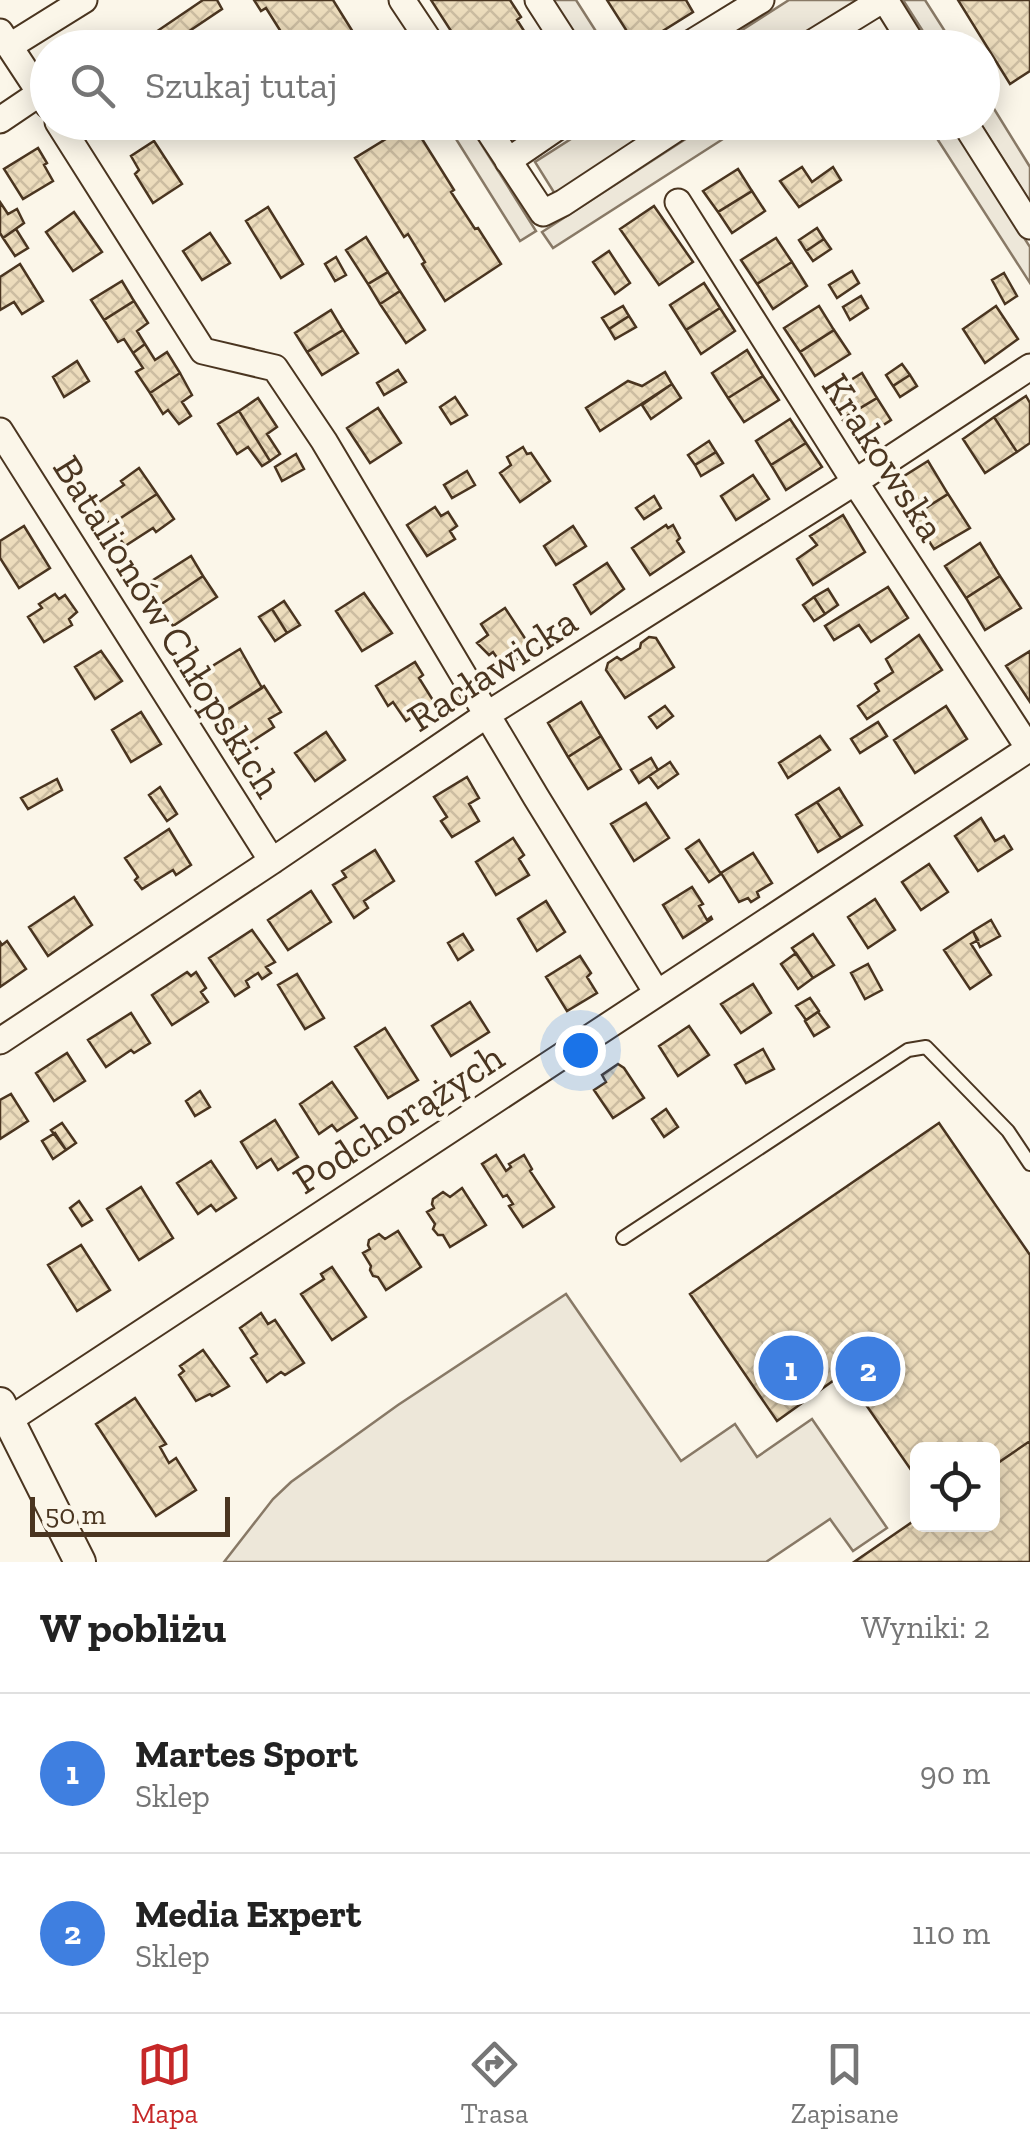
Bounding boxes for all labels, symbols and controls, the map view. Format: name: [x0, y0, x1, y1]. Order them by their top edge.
search box: [30, 30, 1000, 140]
icon: search: [65, 58, 120, 113]
text: Szukaj tutaj: [145, 62, 338, 108]
street label: Krakowska: [812, 364, 956, 550]
street label: Batalionów Chłopskich: [43, 446, 293, 806]
street label: Racławicka: [398, 596, 586, 742]
your location: [555, 1025, 606, 1076]
street label: Podchorążych: [284, 1032, 513, 1204]
pin: 1: [758, 1330, 824, 1406]
pin: 2: [836, 1332, 900, 1406]
map controls: [910, 1442, 1000, 1532]
button: locate: [910, 1442, 1000, 1532]
scale bar: [30, 1492, 230, 1536]
text: 50 m: [45, 1498, 106, 1531]
text: W pobliżu: [40, 1602, 226, 1653]
text: Wyniki: 2: [861, 1608, 990, 1646]
text: Martes Sport: [135, 1731, 358, 1777]
text: 1: [66, 1754, 79, 1792]
text: 90 m: [920, 1754, 990, 1792]
text: Sklep: [135, 1777, 210, 1815]
text: Media Expert: [135, 1891, 361, 1937]
text: 2: [64, 1914, 81, 1952]
text: 110 m: [912, 1914, 990, 1952]
text: Sklep: [135, 1937, 210, 1975]
tab: Mapa: [131, 2037, 198, 2130]
tab: Trasa: [460, 2037, 528, 2130]
tab: Zapisane: [791, 2037, 899, 2130]

